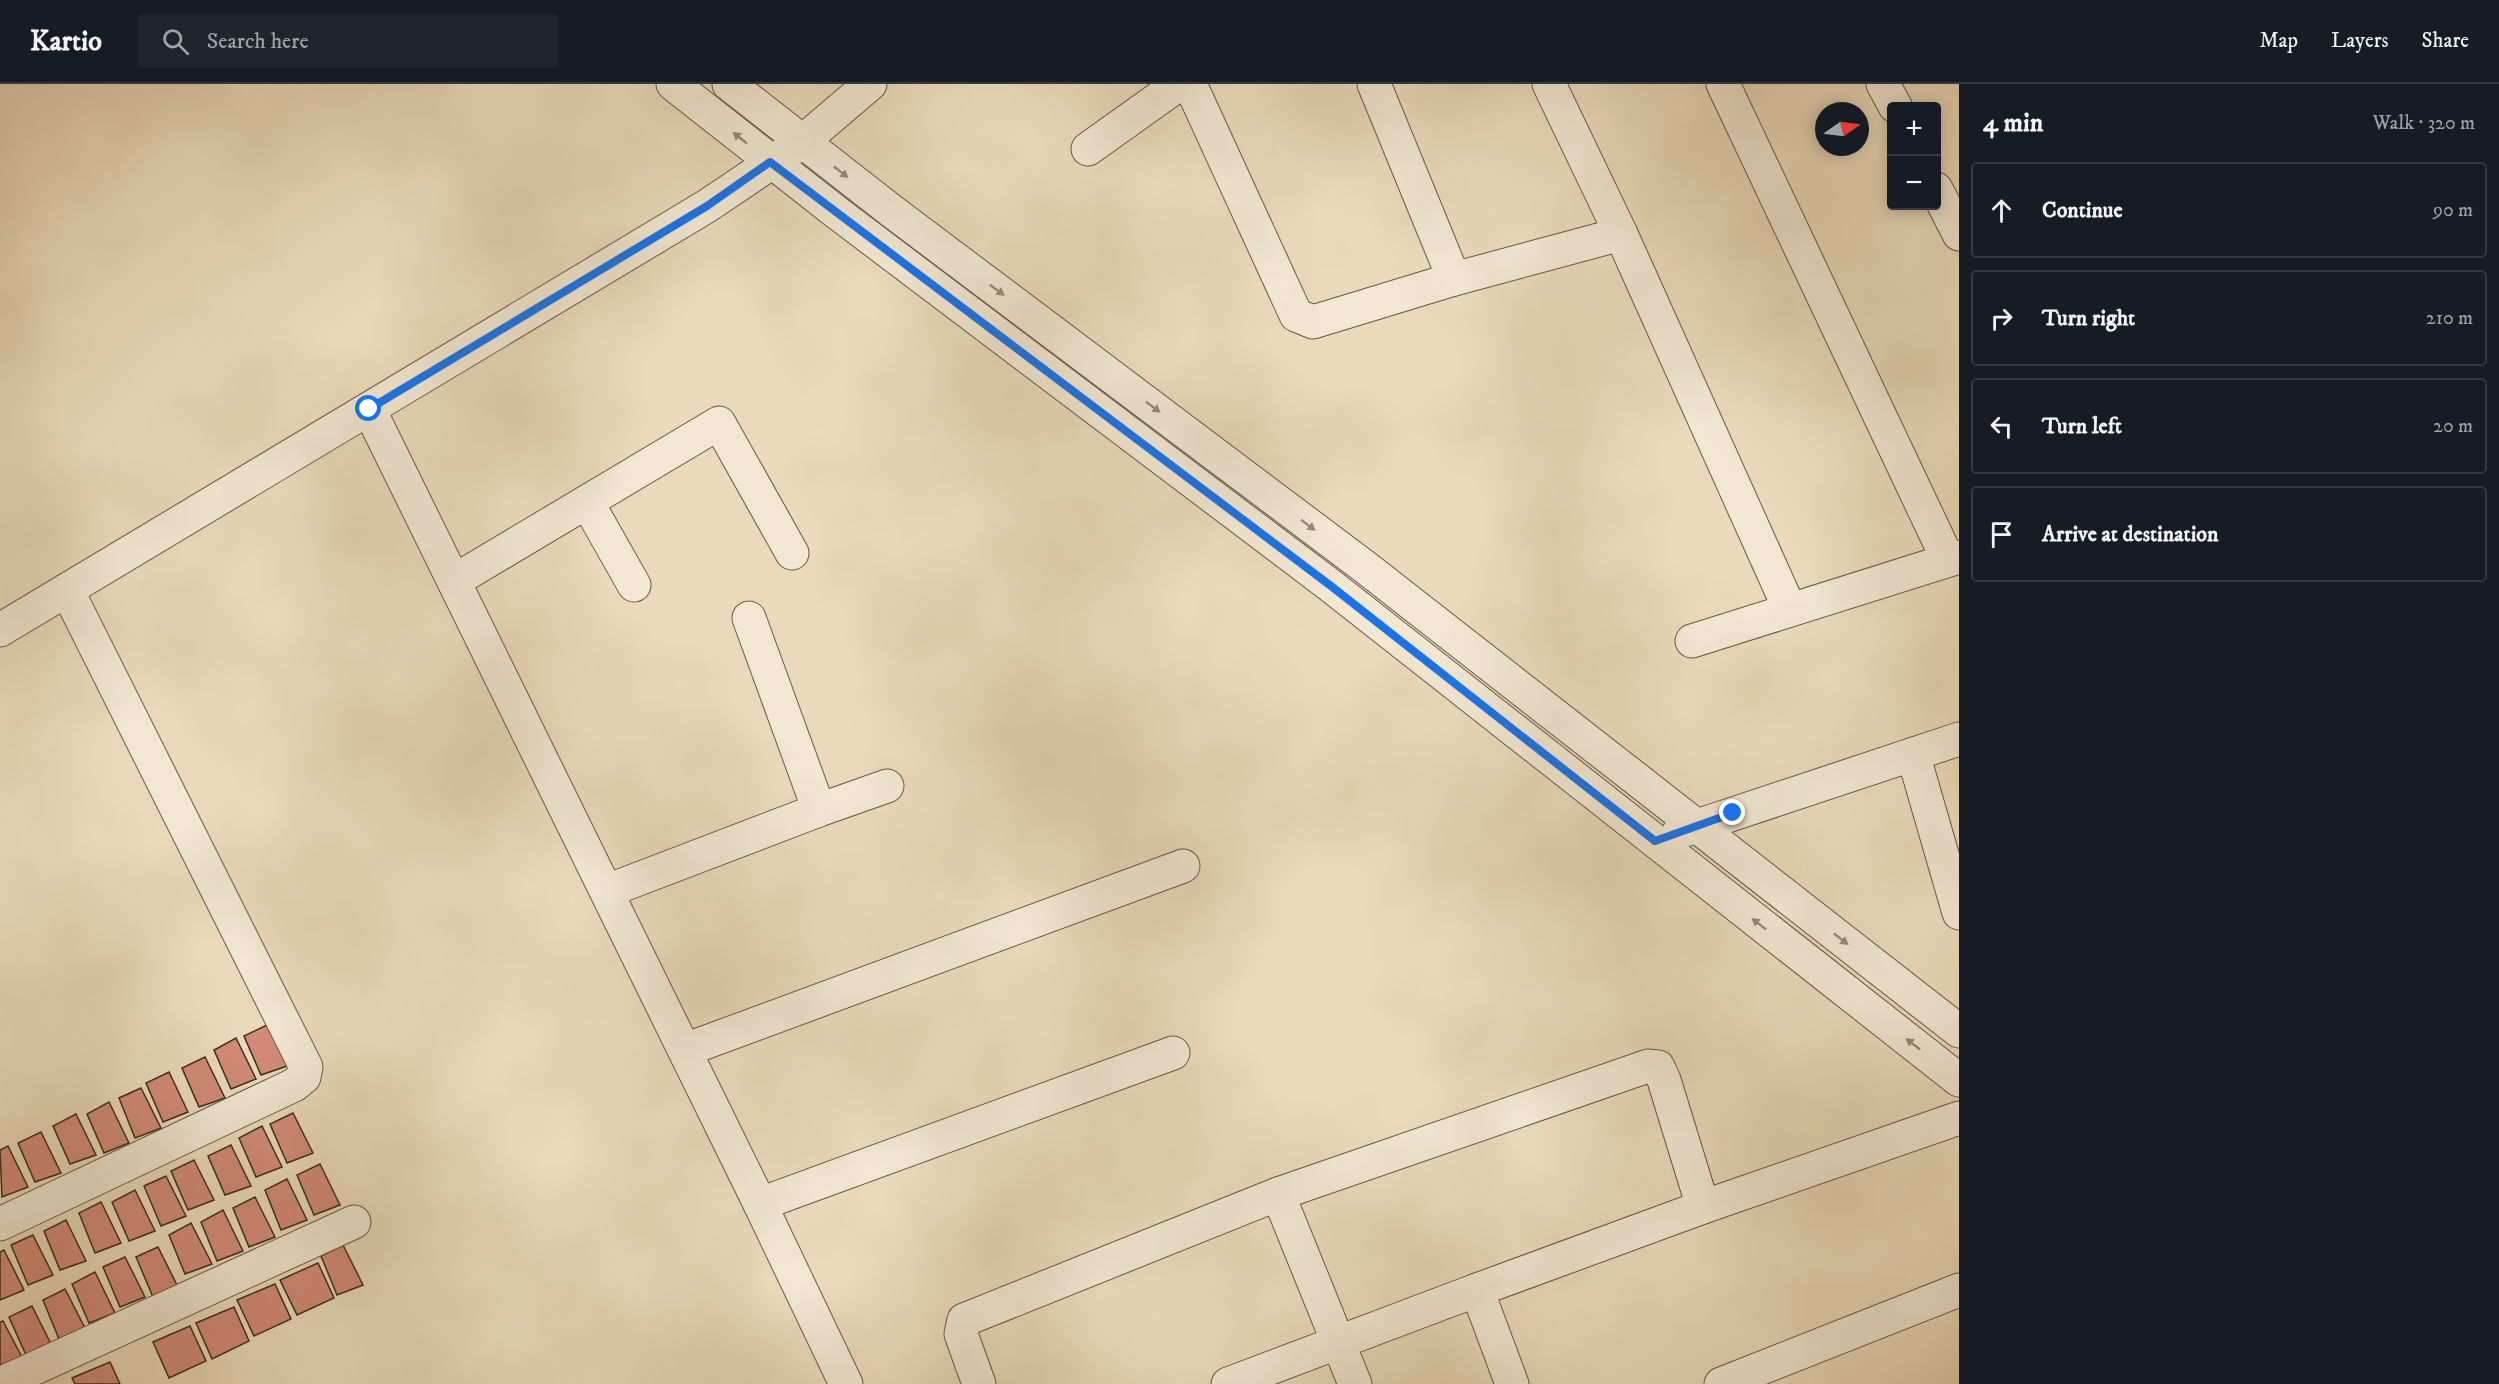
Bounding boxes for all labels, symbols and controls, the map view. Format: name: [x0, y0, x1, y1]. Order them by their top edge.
search box: [138, 14, 558, 68]
text: Kartio: [30, 24, 102, 59]
icon: search: [159, 25, 192, 58]
text: Search here: [207, 28, 309, 55]
text: Map: [2259, 28, 2298, 54]
text: Layers: [2331, 28, 2389, 54]
text: Share: [2422, 28, 2469, 54]
north arrow: [1815, 102, 1869, 156]
map controls: [1887, 102, 1941, 210]
button: +: [1887, 102, 1941, 156]
text: 4 min: [1983, 107, 2043, 140]
text: Walk · 320 m: [2373, 111, 2475, 136]
one-way arrow: [732, 131, 748, 144]
button: −: [1887, 156, 1941, 210]
one-way arrow: [834, 166, 849, 178]
icon: ahead: [1985, 194, 2018, 227]
text: Continue: [2042, 197, 2123, 224]
text: 90 m: [2433, 198, 2473, 223]
one-way arrow: [988, 284, 1004, 296]
icon: right: [1985, 302, 2018, 335]
text: Turn right: [2042, 305, 2135, 332]
text: 210 m: [2426, 306, 2473, 331]
route start: [355, 395, 381, 421]
one-way arrow: [1145, 401, 1160, 413]
icon: left: [1985, 410, 2018, 443]
text: Turn left: [2042, 413, 2122, 440]
text: 20 m: [2433, 414, 2473, 439]
one-way arrow: [1301, 518, 1316, 530]
icon: arrive: [1985, 518, 2018, 551]
text: Arrive at destination: [2042, 521, 2219, 548]
route end: [1719, 799, 1745, 825]
one-way arrow: [1751, 917, 1767, 930]
one-way arrow: [1834, 932, 1849, 944]
one-way arrow: [1905, 1037, 1921, 1050]

